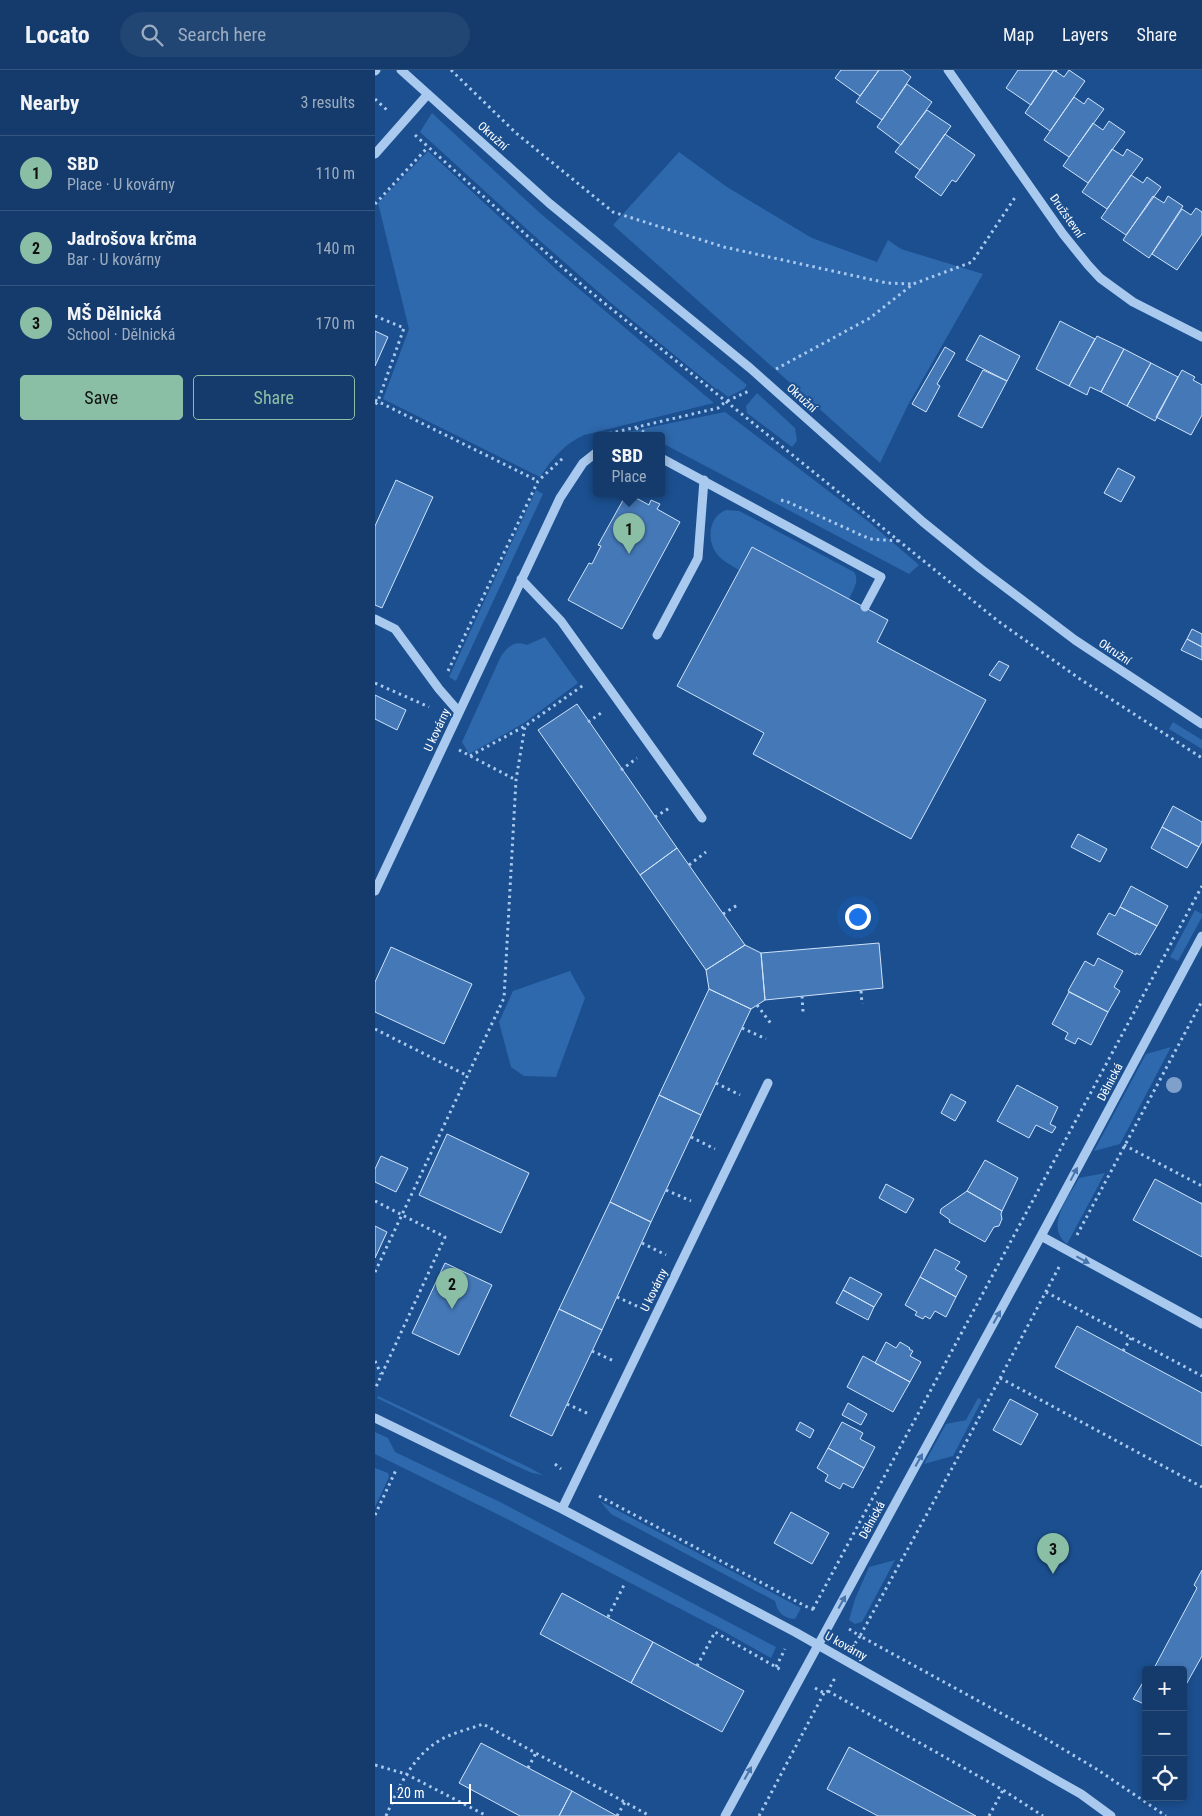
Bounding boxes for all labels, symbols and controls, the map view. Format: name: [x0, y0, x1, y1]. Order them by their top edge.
search box: [120, 12, 470, 57]
text: Locato: [25, 21, 90, 49]
icon: search: [138, 21, 166, 49]
text: Search here: [178, 23, 266, 46]
text: Map: [1003, 24, 1034, 45]
text: Layers: [1062, 24, 1109, 45]
text: Share: [1137, 24, 1177, 45]
text: Nearby: [20, 91, 79, 115]
text: 3 results: [300, 93, 355, 112]
street label: Okružní: [475, 119, 512, 154]
text: SBD: [67, 152, 99, 175]
text: 1: [32, 164, 40, 183]
text: 110 m: [316, 164, 355, 183]
text: Place · U kovárny: [67, 175, 175, 194]
street label: Družstevní: [1047, 192, 1088, 241]
text: Jadrošova krčma: [67, 227, 197, 250]
text: 2: [32, 239, 40, 258]
text: 140 m: [316, 239, 355, 258]
text: Bar · U kovárny: [67, 250, 161, 269]
text: MŠ Dělnická: [67, 302, 162, 325]
text: 3: [32, 314, 40, 333]
text: 170 m: [316, 314, 355, 333]
text: School · Dělnická: [67, 325, 175, 344]
button: Save: [20, 375, 183, 420]
button: Share: [193, 375, 355, 420]
street label: Okružní: [784, 381, 821, 416]
popup: [593, 432, 665, 497]
text: SBD: [611, 444, 643, 467]
text: Place: [611, 467, 647, 486]
pin: 1: [613, 513, 645, 554]
street label: Okružní: [1096, 636, 1135, 669]
street label: U kovárny: [421, 706, 453, 754]
your location: [845, 904, 871, 930]
street label: Dělnická: [1094, 1061, 1126, 1103]
one-way arrow: [1070, 1167, 1079, 1181]
one-way arrow: [1077, 1256, 1090, 1265]
street label: U kovárny: [638, 1266, 670, 1314]
pin: 2: [436, 1268, 468, 1309]
one-way arrow: [993, 1309, 1001, 1324]
one-way arrow: [915, 1453, 924, 1466]
street label: Dělnická: [856, 1499, 888, 1541]
pin: 3: [1037, 1533, 1069, 1574]
one-way arrow: [838, 1595, 846, 1610]
street label: U kovárny: [822, 1629, 870, 1663]
map controls: [1142, 1666, 1187, 1801]
button: +: [1142, 1666, 1187, 1711]
button: −: [1142, 1711, 1187, 1756]
button: locate: [1142, 1756, 1187, 1801]
one-way arrow: [744, 1766, 752, 1780]
scale bar: [390, 1781, 471, 1804]
text: 20 m: [397, 1785, 425, 1801]

